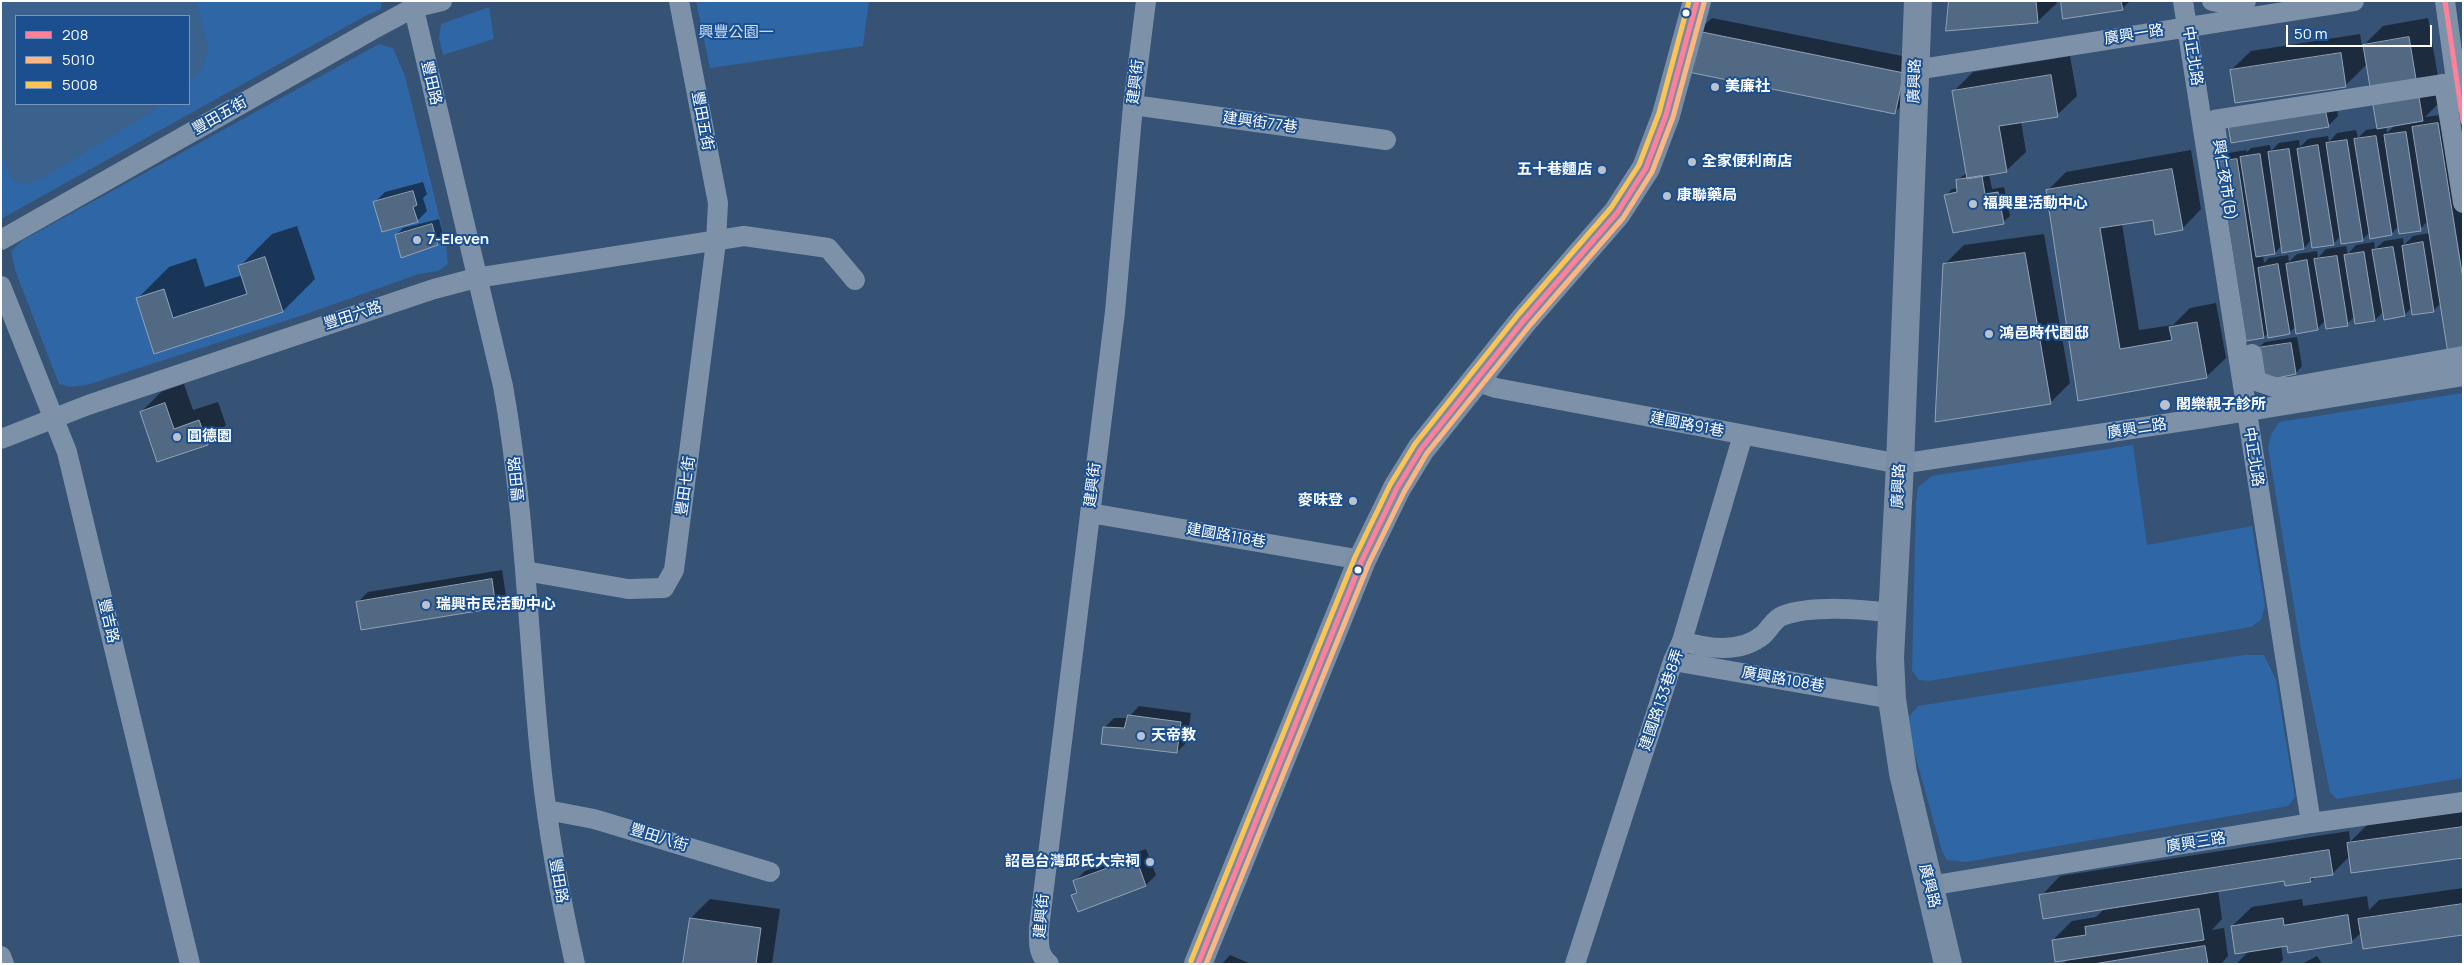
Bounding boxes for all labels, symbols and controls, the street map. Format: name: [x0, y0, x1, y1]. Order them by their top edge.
unlabelled marker: [1681, 8, 1691, 18]
legend: [15, 15, 190, 105]
scale bar: [2289, 15, 2435, 47]
street label: 廣興一路: [2103, 21, 2165, 49]
text: 50 m: [2294, 23, 2328, 44]
text: 208: [62, 24, 88, 45]
park label: 興豐公園一: [699, 24, 773, 42]
street label: 中正北路: [2178, 25, 2206, 87]
text: 5010: [62, 49, 95, 70]
street label: 廣興路: [1905, 58, 1925, 104]
street label: 豐田路: [417, 59, 445, 107]
street label: 建興街: [1124, 59, 1148, 105]
text: 5008: [62, 74, 98, 95]
place label: 美廉社: [1725, 78, 1770, 96]
marker: 美廉社: [1709, 81, 1721, 93]
street label: 豐田五街: [687, 90, 717, 152]
street label: 豐田五街: [190, 93, 250, 139]
street label: 建興街77巷: [1221, 109, 1299, 137]
street label: 興仁夜市(B): [2209, 138, 2239, 222]
place label: 全家便利商店: [1702, 153, 1792, 171]
marker: 全家便利商店: [1686, 156, 1698, 168]
place label: 五十巷麵店: [1517, 161, 1592, 179]
marker: 五十巷麵店: [1596, 164, 1608, 176]
place label: 康聯藥局: [1677, 187, 1737, 205]
marker: 康聯藥局: [1661, 190, 1673, 202]
place label: 福興里活動中心: [1983, 195, 2088, 213]
marker: 福興里活動中心: [1967, 198, 1979, 210]
place label: 7-Eleven: [427, 231, 489, 249]
marker: 7-Eleven: [411, 234, 423, 246]
street label: 豐田六路: [322, 298, 384, 334]
place label: 鴻邑時代園邸: [1999, 325, 2089, 343]
marker: 鴻邑時代園邸: [1983, 328, 1995, 340]
place label: 閣樂親子診所: [2176, 396, 2266, 414]
marker: 閣樂親子診所: [2158, 398, 2172, 412]
street label: 建國路91巷: [1648, 409, 1726, 441]
street label: 廣興二路: [2106, 415, 2168, 443]
street label: 中正北路: [2239, 426, 2267, 488]
place label: 圓德園: [187, 428, 232, 446]
marker: 圓德園: [171, 431, 183, 443]
street label: 豐田七街: [673, 455, 699, 517]
street label: 豐田路: [506, 456, 528, 502]
street label: 建興街: [1081, 462, 1105, 508]
street label: 廣興路: [1889, 463, 1909, 509]
place label: 麥味登: [1298, 492, 1343, 510]
marker: 麥味登: [1347, 495, 1359, 507]
street label: 建國路118巷: [1185, 520, 1267, 552]
unlabelled marker: [1353, 565, 1363, 575]
place label: 瑞興市民活動中心: [436, 596, 556, 614]
street label: 豐吉路: [94, 597, 122, 645]
marker: 瑞興市民活動中心: [420, 599, 432, 611]
street label: 建國路133巷8弄: [1636, 647, 1688, 753]
street label: 廣興路108巷: [1740, 664, 1826, 696]
place label: 天帝教: [1151, 727, 1196, 745]
marker: 天帝教: [1135, 730, 1147, 742]
street label: 豐田八街: [628, 821, 690, 855]
street label: 廣興三路: [2165, 829, 2227, 857]
place label: 詔邑台灣邱氏大宗祠: [1005, 853, 1140, 871]
marker: 詔邑台灣邱氏大宗祠: [1144, 856, 1156, 868]
street label: 豐田路: [545, 857, 571, 905]
street label: 廣興路: [1915, 862, 1943, 910]
street label: 建興街: [1031, 893, 1053, 939]

